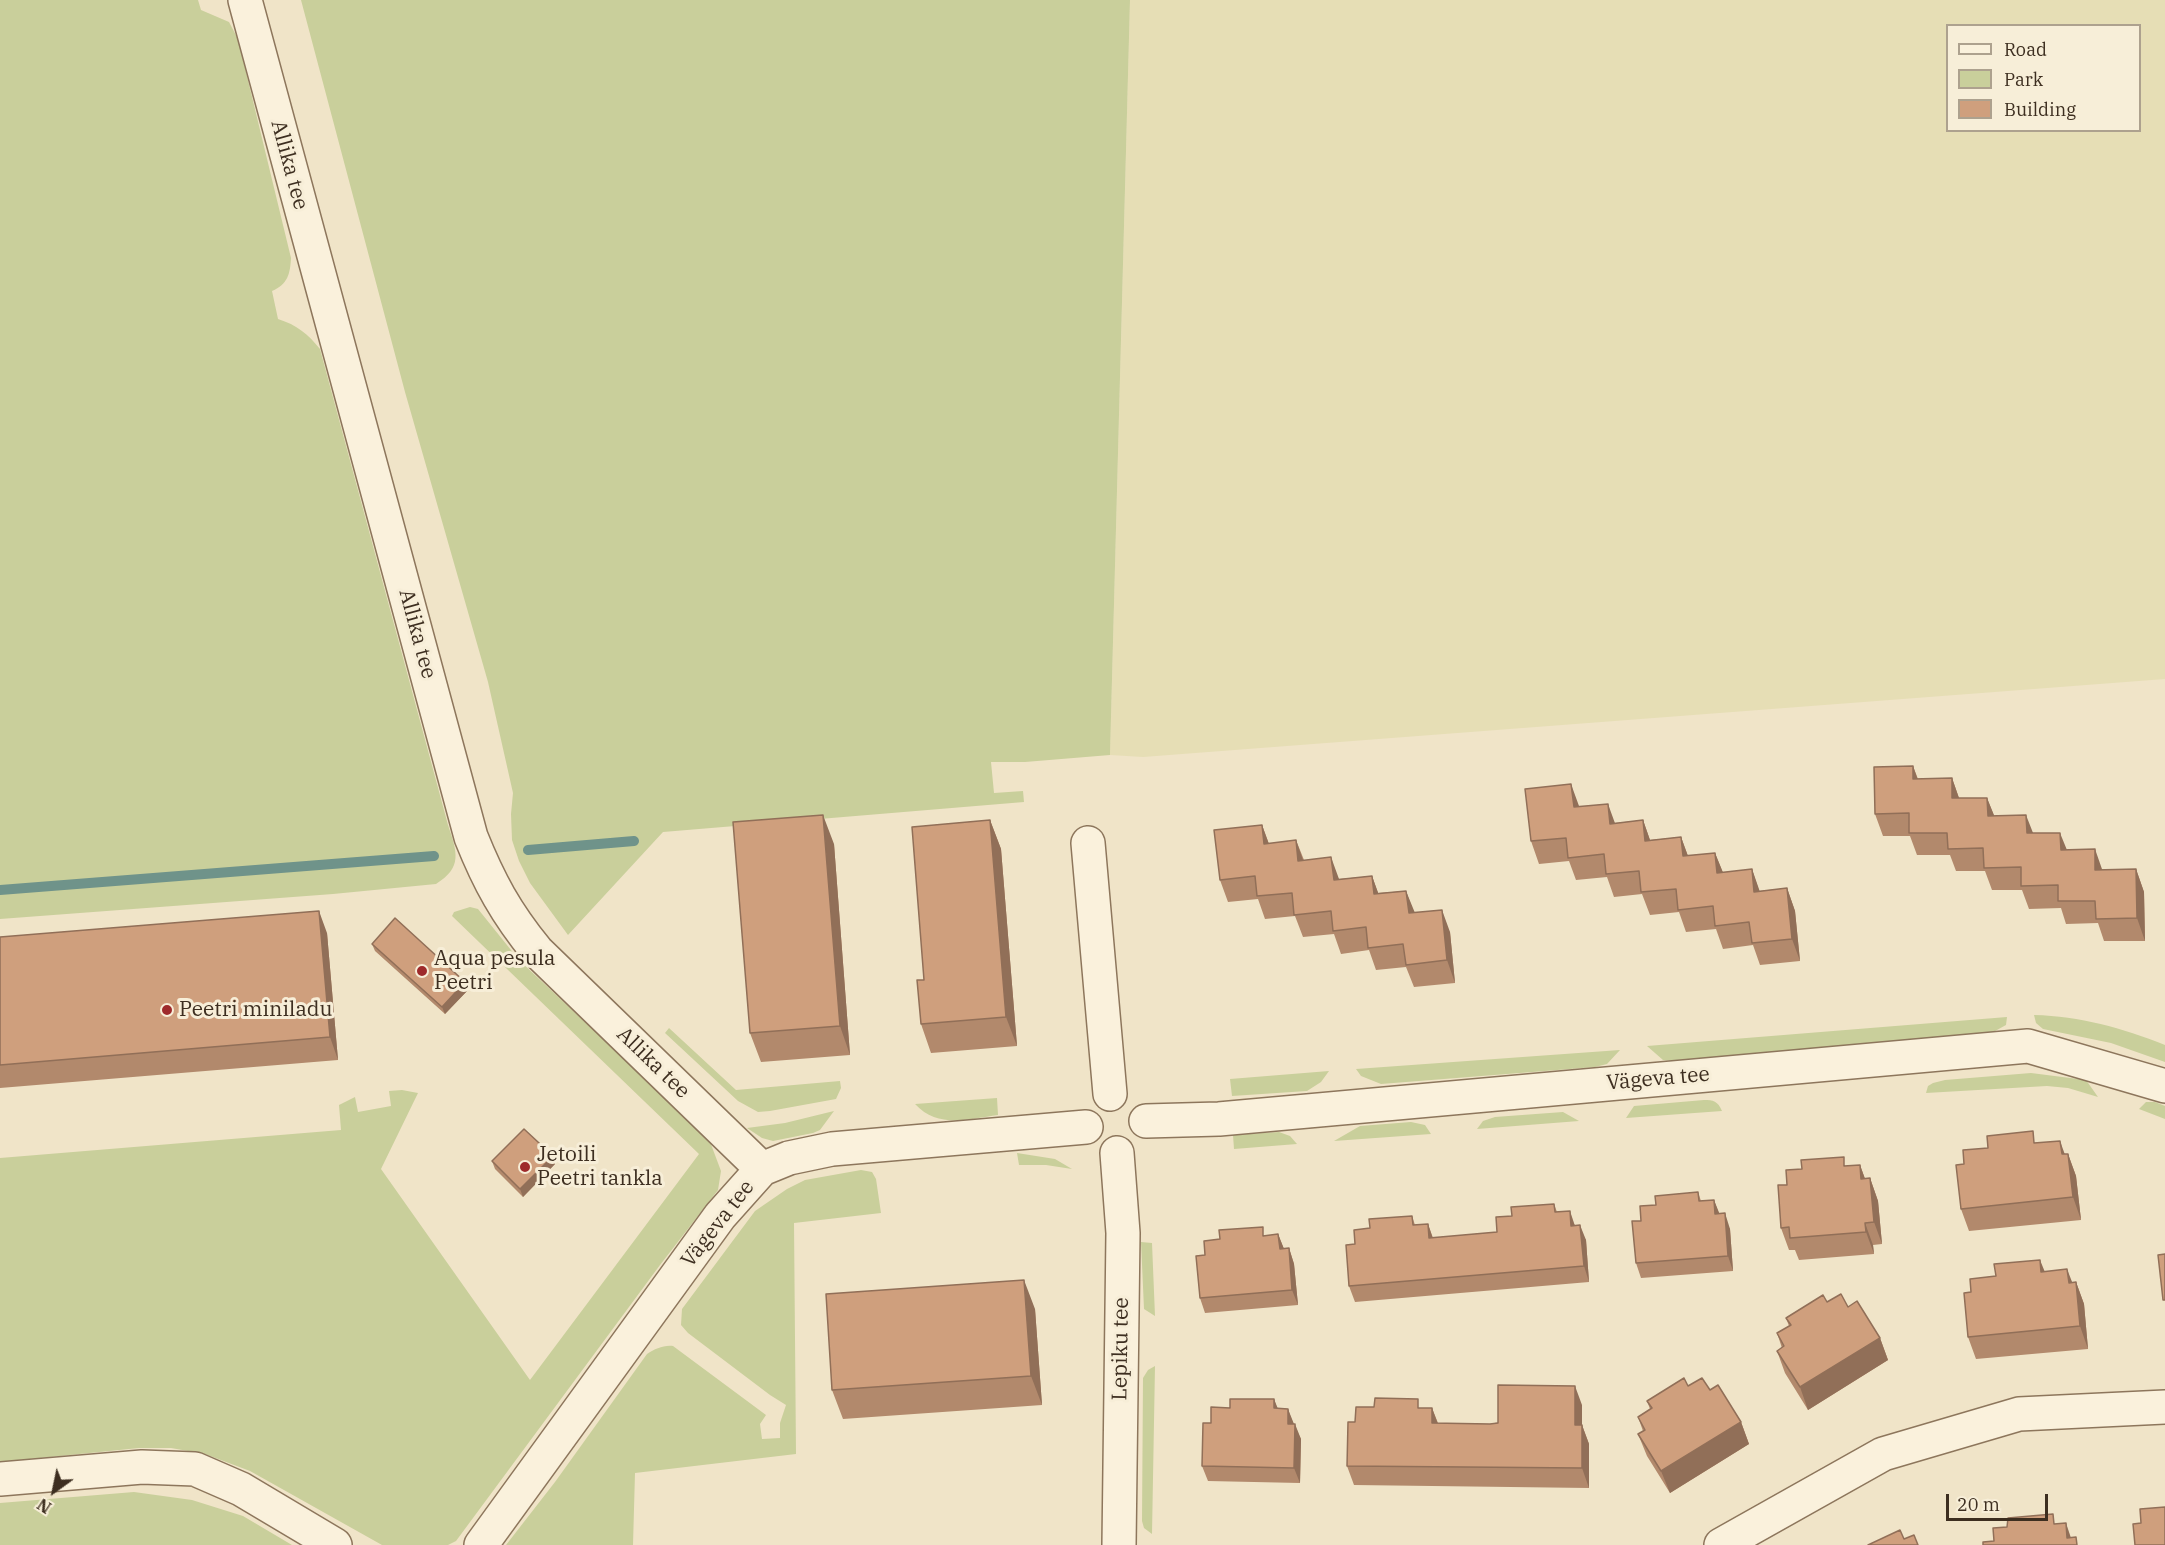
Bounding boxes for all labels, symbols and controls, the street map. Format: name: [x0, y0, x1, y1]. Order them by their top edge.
legend: [1946, 24, 2141, 132]
text: Road: [2004, 38, 2047, 61]
text: Park: [2004, 68, 2043, 91]
text: Building: [2004, 98, 2076, 121]
street label: Allika tee: [265, 117, 313, 213]
street label: Allika tee: [393, 586, 441, 682]
place label: Aqua pesula Peetri: [434, 946, 556, 996]
marker: Aqua pesula Peetri: [415, 964, 429, 978]
place label: Peetri miniladu: [179, 997, 333, 1023]
marker: Peetri miniladu: [160, 1003, 174, 1017]
street label: Allika tee: [611, 1022, 695, 1104]
street label: Vägeva tee: [1605, 1062, 1711, 1096]
place label: Jetoili Peetri tankla: [537, 1142, 663, 1192]
marker: Jetoili Peetri tankla: [518, 1160, 532, 1174]
street label: Vägeva tee: [676, 1175, 760, 1273]
street label: Lepiku tee: [1108, 1297, 1134, 1401]
north arrow: [24, 1461, 84, 1521]
scale bar: [1949, 1482, 2051, 1520]
text: 20 m: [1957, 1493, 2000, 1516]
text: N: [33, 1494, 55, 1518]

